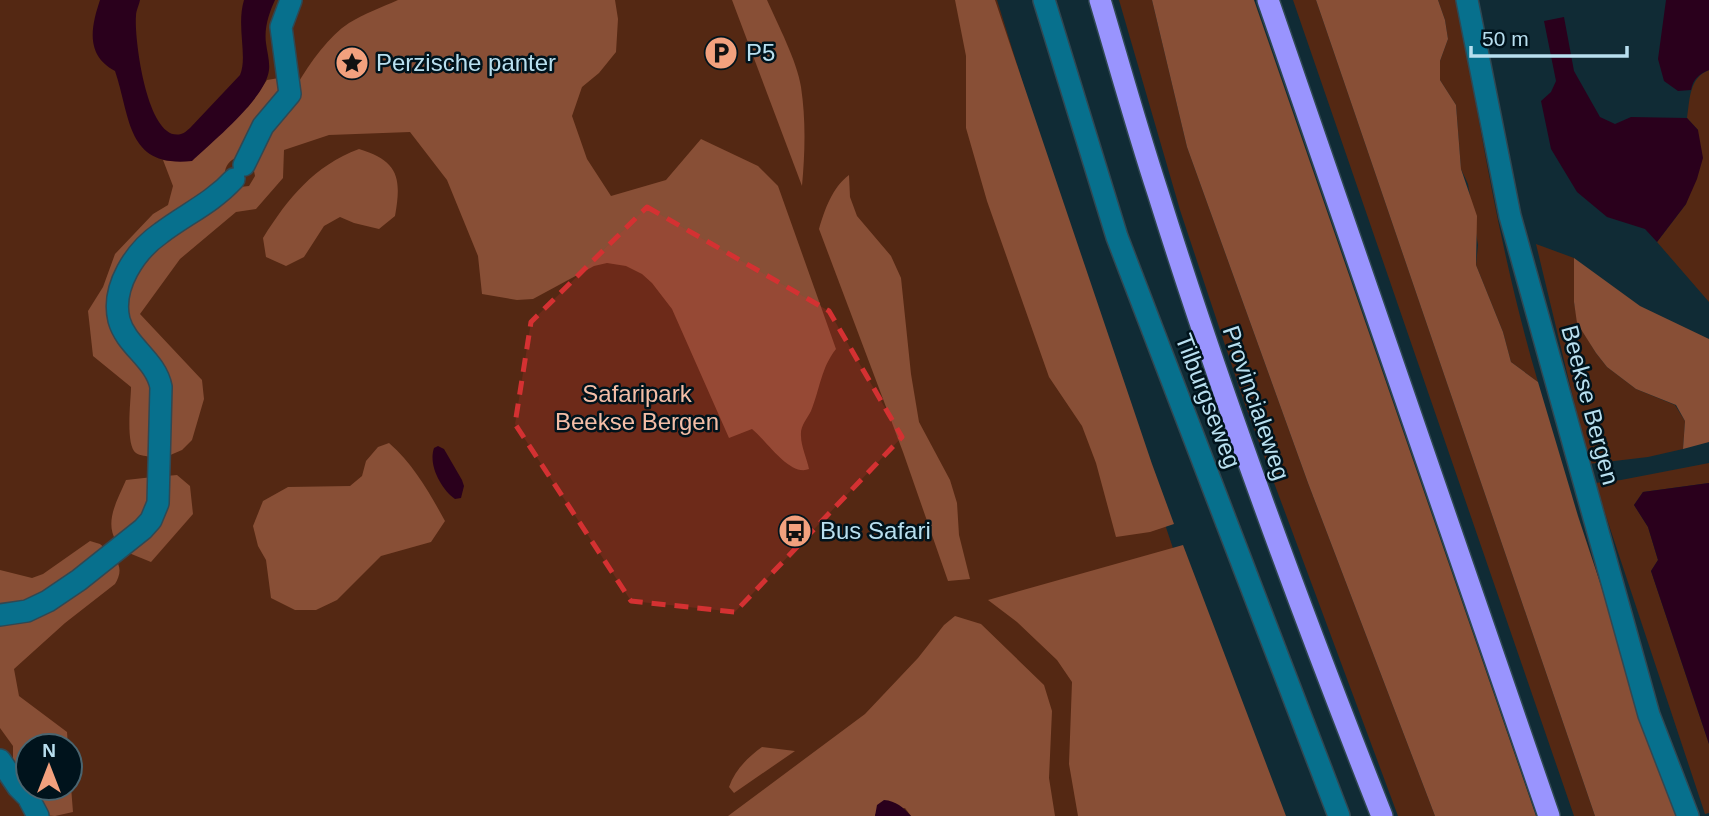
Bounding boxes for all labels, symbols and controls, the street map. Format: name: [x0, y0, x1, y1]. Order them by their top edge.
scale bar: [1471, 14, 1627, 58]
text: 50 m: [1482, 27, 1529, 50]
parking icon: P5: [702, 34, 740, 72]
place label: P5: [746, 39, 775, 66]
place icon: Perzische panter: [333, 44, 371, 82]
place label: Perzische panter: [376, 49, 556, 76]
street label: Provincialeweg: [1217, 322, 1296, 484]
street label: Beekse Bergen: [1556, 322, 1625, 488]
street label: Tilburgseweg: [1170, 330, 1246, 472]
park label: Safaripark Beekse Bergen: [555, 380, 719, 435]
bus stop icon: Bus Safari: [776, 512, 814, 550]
place label: Bus Safari: [820, 517, 931, 544]
north arrow: [14, 732, 84, 802]
text: N: [42, 740, 56, 761]

